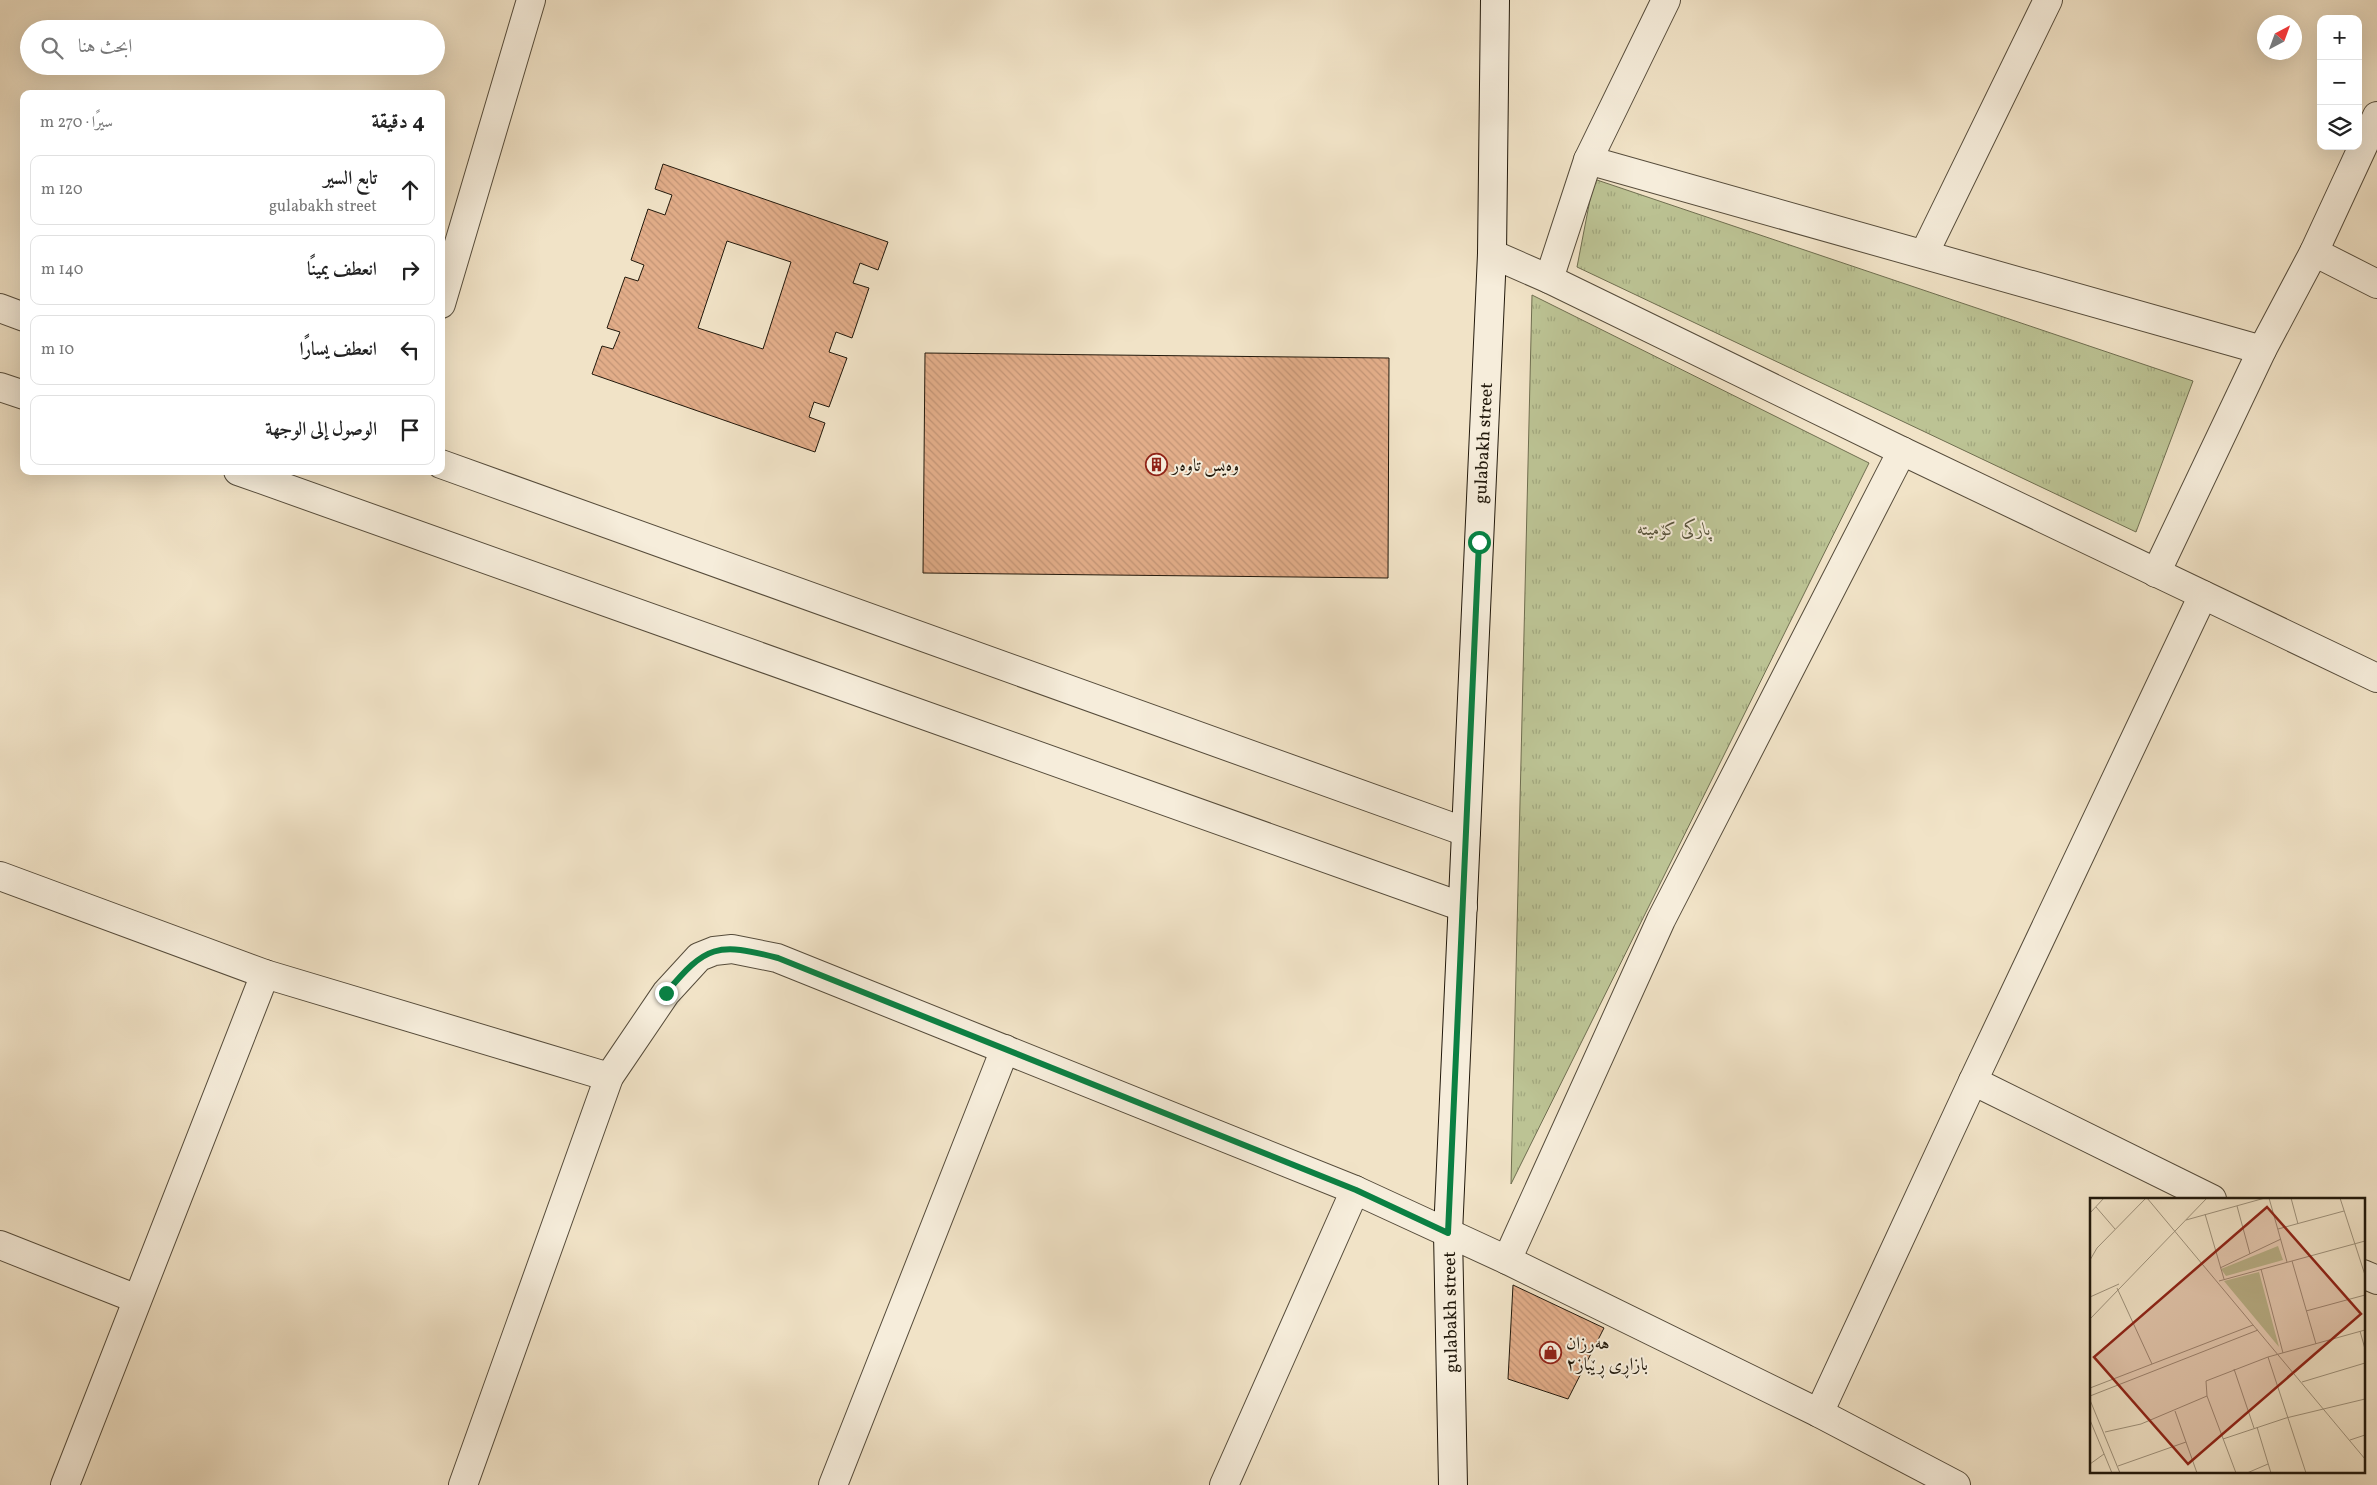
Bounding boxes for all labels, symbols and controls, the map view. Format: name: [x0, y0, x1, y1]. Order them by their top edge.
north arrow: [2257, 15, 2302, 60]
map controls: [2317, 15, 2362, 150]
button: +: [2317, 15, 2362, 60]
search box: [20, 20, 445, 75]
icon: search: [38, 34, 66, 62]
text: ابحث هنا: [78, 34, 132, 60]
button: −: [2317, 60, 2362, 105]
button: layers: [2317, 105, 2362, 150]
text: 4 دقيقة: [371, 108, 425, 137]
text: سيرًا · 270 m: [40, 112, 113, 134]
text: تابع السير: [324, 166, 377, 192]
icon: ahead: [396, 176, 424, 204]
text: 120 m: [41, 179, 83, 201]
text: gulabakh street: [269, 196, 377, 218]
icon: right: [396, 256, 424, 284]
text: انعطف يمينًا: [307, 257, 377, 283]
text: 140 m: [41, 259, 83, 281]
icon: left: [396, 336, 424, 364]
text: انعطف يسارًا: [299, 337, 377, 363]
text: 10 m: [41, 339, 74, 361]
street label: gulabakh street: [1469, 382, 1500, 504]
icon: arrive: [396, 416, 424, 444]
text: الوصول إلى الوجهة: [265, 417, 377, 443]
building icon: وەیس تاوەر: [1144, 453, 1168, 477]
place label: وەیس تاوەر: [1170, 454, 1239, 479]
park label: پارکی کۆمیتە: [1637, 517, 1712, 543]
route start: [1468, 531, 1491, 554]
route end: [655, 982, 678, 1005]
inset map: [2090, 1198, 2364, 1472]
street label: gulabakh street: [1438, 1251, 1465, 1373]
place label: هەرزان بازاڕی ڕێباز٢: [1566, 1332, 1648, 1379]
shop icon: هەرزان بازاڕی ڕێباز٢: [1538, 1341, 1562, 1365]

